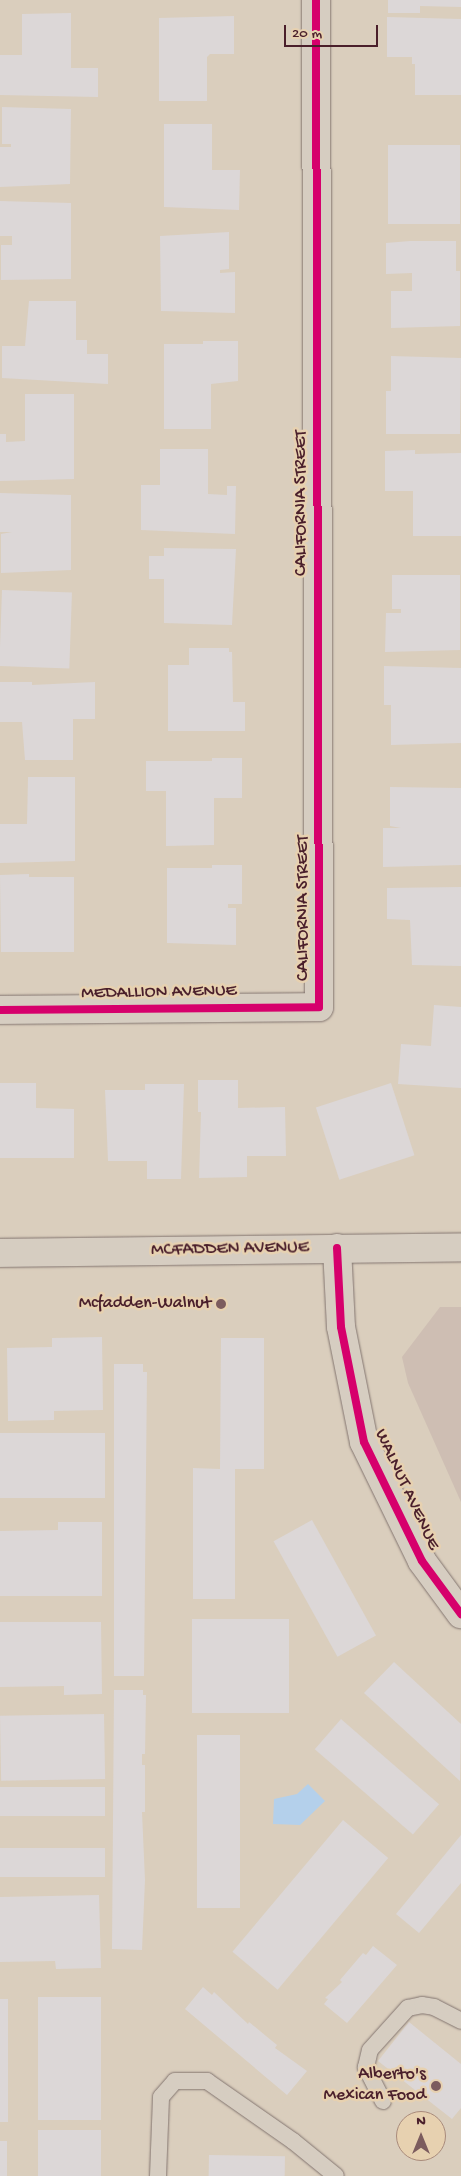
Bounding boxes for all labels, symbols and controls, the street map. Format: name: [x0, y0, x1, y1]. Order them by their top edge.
scale bar: [286, 15, 380, 47]
text: 20 m: [292, 25, 322, 43]
street label: CALIFORNIA STREET: [291, 430, 313, 576]
street label: CALIFORNIA STREET: [293, 835, 315, 981]
street label: MEDALLION AVENUE: [81, 981, 237, 1005]
street label: MCFADDEN AVENUE: [151, 1238, 309, 1262]
place label: Mcfadden-Walnut: [79, 1293, 211, 1315]
marker: Mcfadden-Walnut: [215, 1298, 227, 1310]
street label: WALNUT AVENUE: [369, 1426, 443, 1554]
place label: Alberto's Mexican Food: [323, 2065, 426, 2108]
marker: Alberto's Mexican Food: [430, 2080, 442, 2092]
north arrow: [396, 2111, 446, 2161]
text: N: [416, 2113, 426, 2130]

